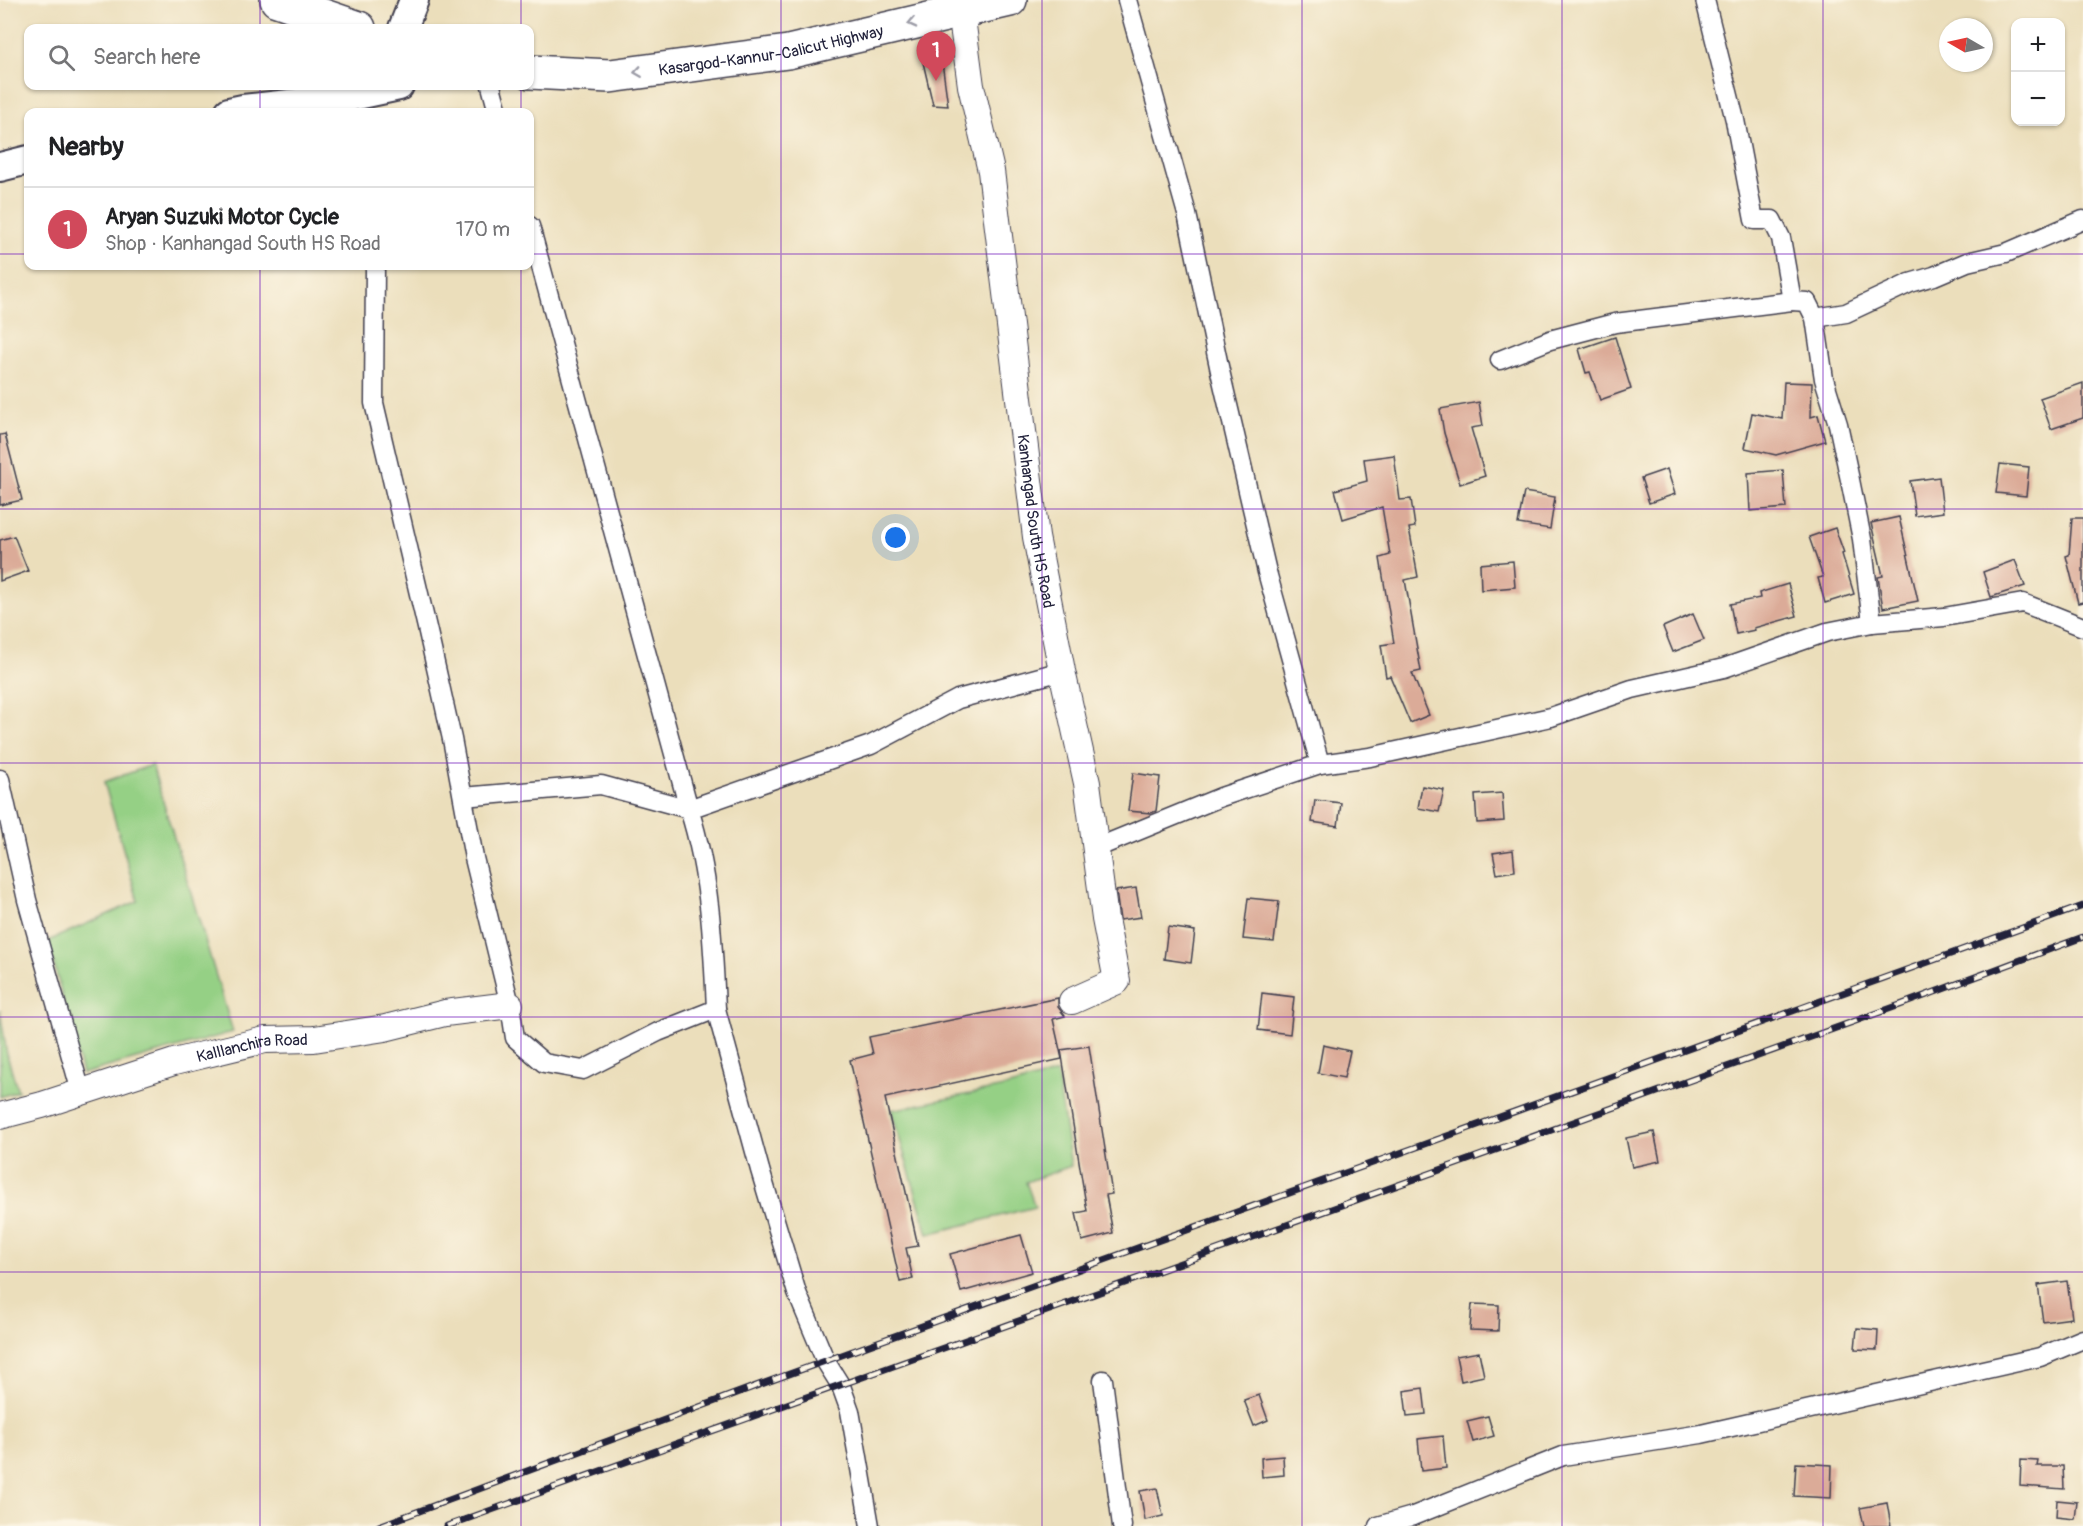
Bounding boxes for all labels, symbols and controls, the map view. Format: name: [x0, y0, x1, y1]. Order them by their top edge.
one-way arrow: [907, 15, 917, 28]
north arrow: [1939, 18, 1993, 72]
map controls: [2011, 18, 2065, 126]
button: +: [2011, 18, 2065, 72]
street label: Kasargod-Kannur-Calicut Highway: [657, 21, 885, 80]
search box: [24, 24, 534, 90]
pin: 1: [916, 32, 956, 81]
icon: search: [45, 41, 78, 74]
text: Search here: [93, 43, 200, 71]
one-way arrow: [633, 65, 642, 78]
button: −: [2011, 72, 2065, 126]
text: Nearby: [48, 131, 124, 163]
text: Aryan Suzuki Motor Cycle: [105, 203, 339, 231]
text: 1: [64, 217, 71, 242]
text: 170 m: [456, 217, 510, 242]
text: Shop · Kanhangad South HS Road: [105, 231, 381, 256]
street label: Kanhangad South HS Road: [1012, 433, 1059, 610]
your location: [881, 523, 910, 552]
street label: Kalllanchira Road: [194, 1030, 308, 1067]

